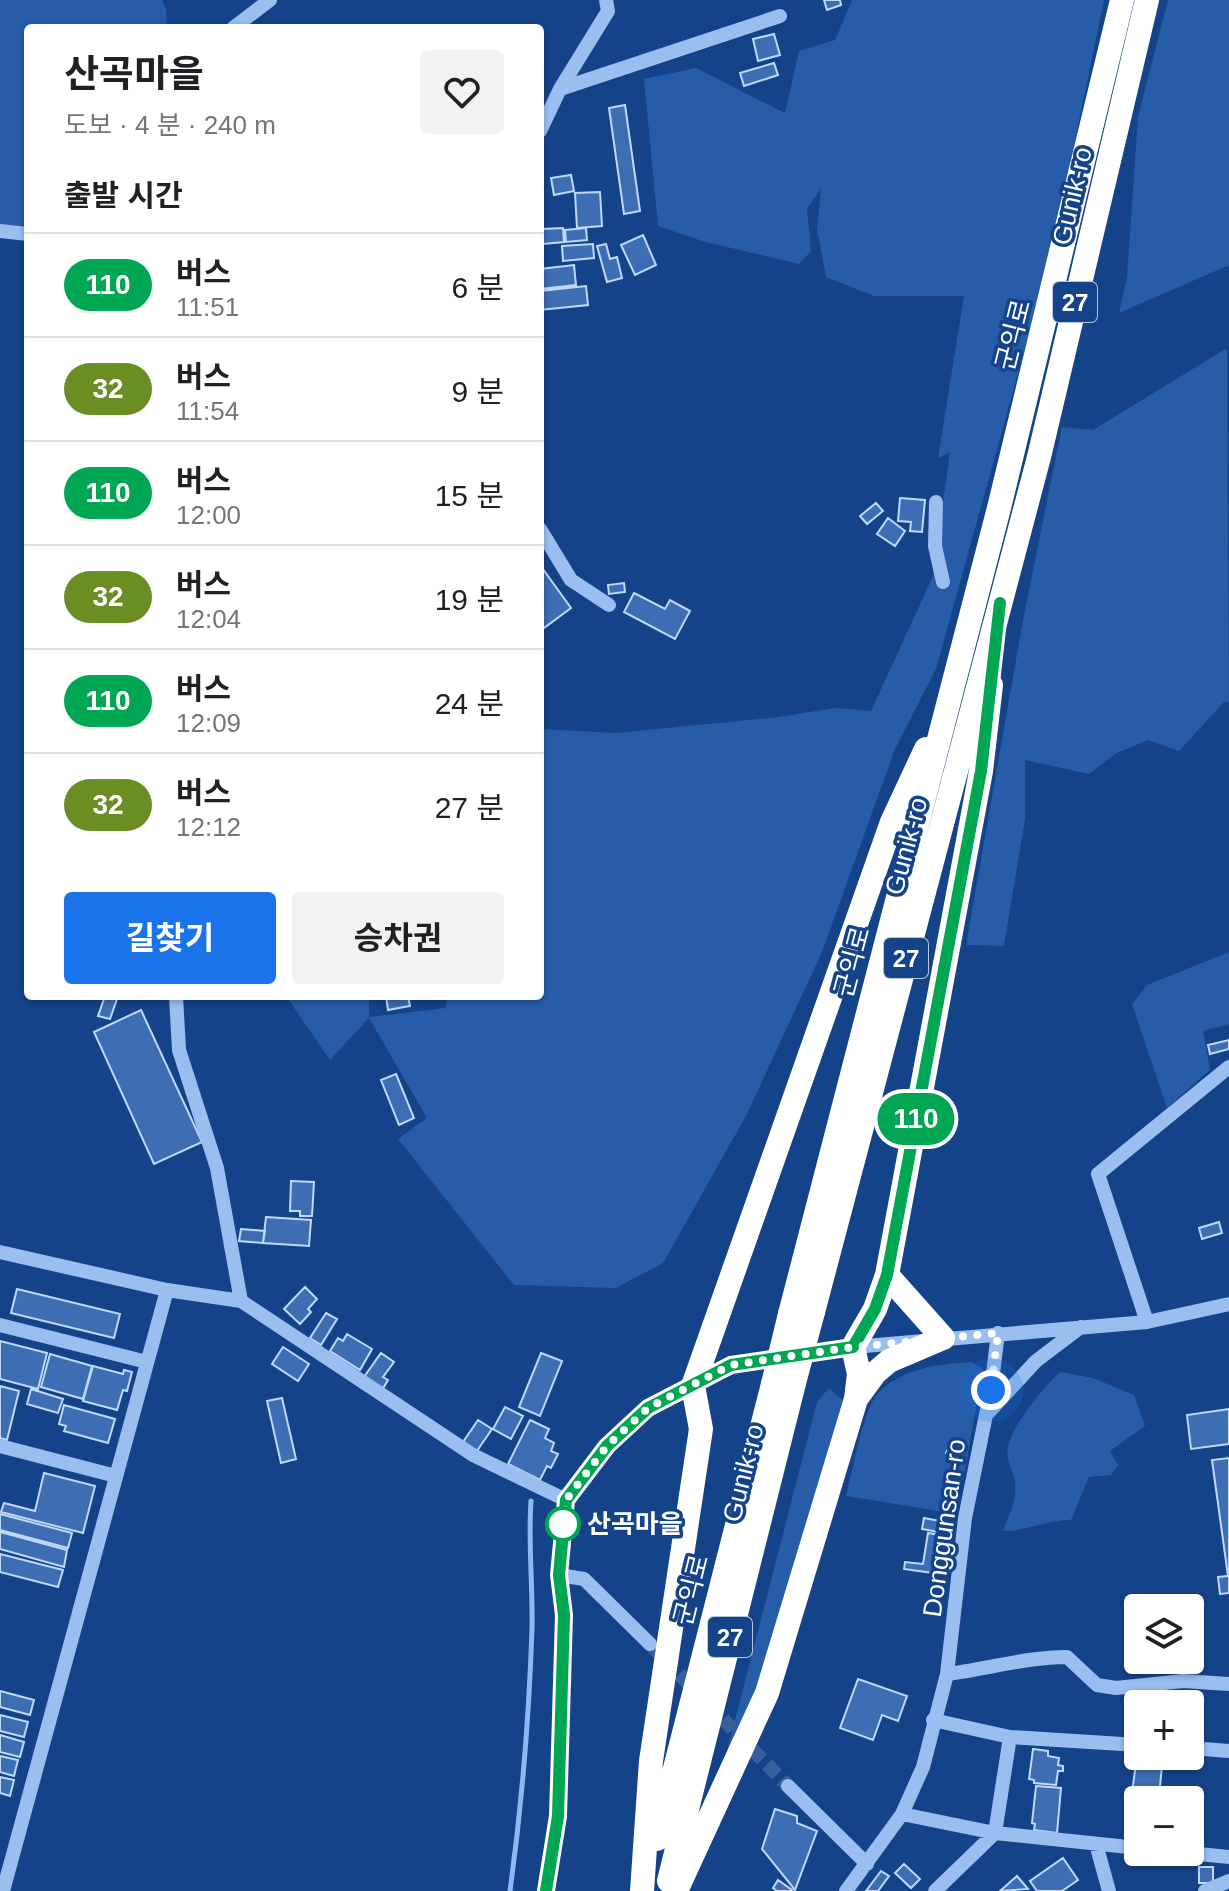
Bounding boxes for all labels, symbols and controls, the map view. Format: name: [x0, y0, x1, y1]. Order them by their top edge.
button: heart: [420, 50, 504, 134]
text: 산곡마을: [64, 53, 204, 95]
text: 도보 · 4 분 · 240 m: [64, 110, 276, 140]
street label: Gunik-ro: [1046, 144, 1098, 248]
text: 출발 시간: [64, 179, 183, 212]
text: 버스: [176, 256, 231, 289]
text: 110: [85, 269, 131, 300]
text: 6 분: [451, 271, 504, 304]
road number: 27: [1053, 282, 1097, 322]
text: 11:51: [176, 292, 239, 322]
street label: 군익로: [990, 297, 1036, 373]
text: 버스: [176, 360, 231, 393]
text: 32: [92, 373, 124, 404]
text: 9 분: [451, 375, 504, 408]
text: 11:54: [176, 396, 239, 426]
text: 버스: [176, 464, 231, 497]
text: 110: [85, 477, 131, 508]
text: 15 분: [435, 479, 504, 512]
text: 12:00: [176, 500, 241, 530]
text: 버스: [176, 568, 231, 601]
text: 32: [92, 581, 124, 612]
text: 19 분: [435, 583, 504, 616]
text: 12:04: [176, 604, 241, 634]
text: 버스: [176, 672, 231, 705]
text: 110: [85, 685, 131, 716]
text: 24 분: [435, 687, 504, 720]
text: 12:09: [176, 708, 241, 738]
text: 버스: [176, 776, 231, 809]
text: 32: [92, 789, 124, 820]
text: 27 분: [435, 791, 504, 824]
street label: Gunik-ro: [879, 794, 933, 898]
text: 12:12: [176, 812, 241, 842]
button: 길찾기: [64, 892, 276, 984]
button: 승차권: [292, 892, 504, 984]
street label: 군익로: [828, 923, 876, 1001]
road number: 27: [884, 938, 928, 978]
line badge: 110: [870, 1093, 962, 1145]
text: 110: [893, 1103, 939, 1134]
your location: [971, 1370, 1011, 1410]
street label: Gunik-ro: [716, 1421, 770, 1525]
street label: Donggunsan-ro: [917, 1437, 971, 1619]
marker: 산곡마을: [546, 1507, 580, 1541]
place label: 산곡마을: [587, 1509, 683, 1539]
street label: 군익로: [668, 1552, 714, 1628]
map controls: [1124, 1594, 1204, 1866]
button: layers: [1124, 1594, 1204, 1674]
road number: 27: [708, 1617, 752, 1657]
button: +: [1124, 1690, 1204, 1770]
button: −: [1124, 1786, 1204, 1866]

